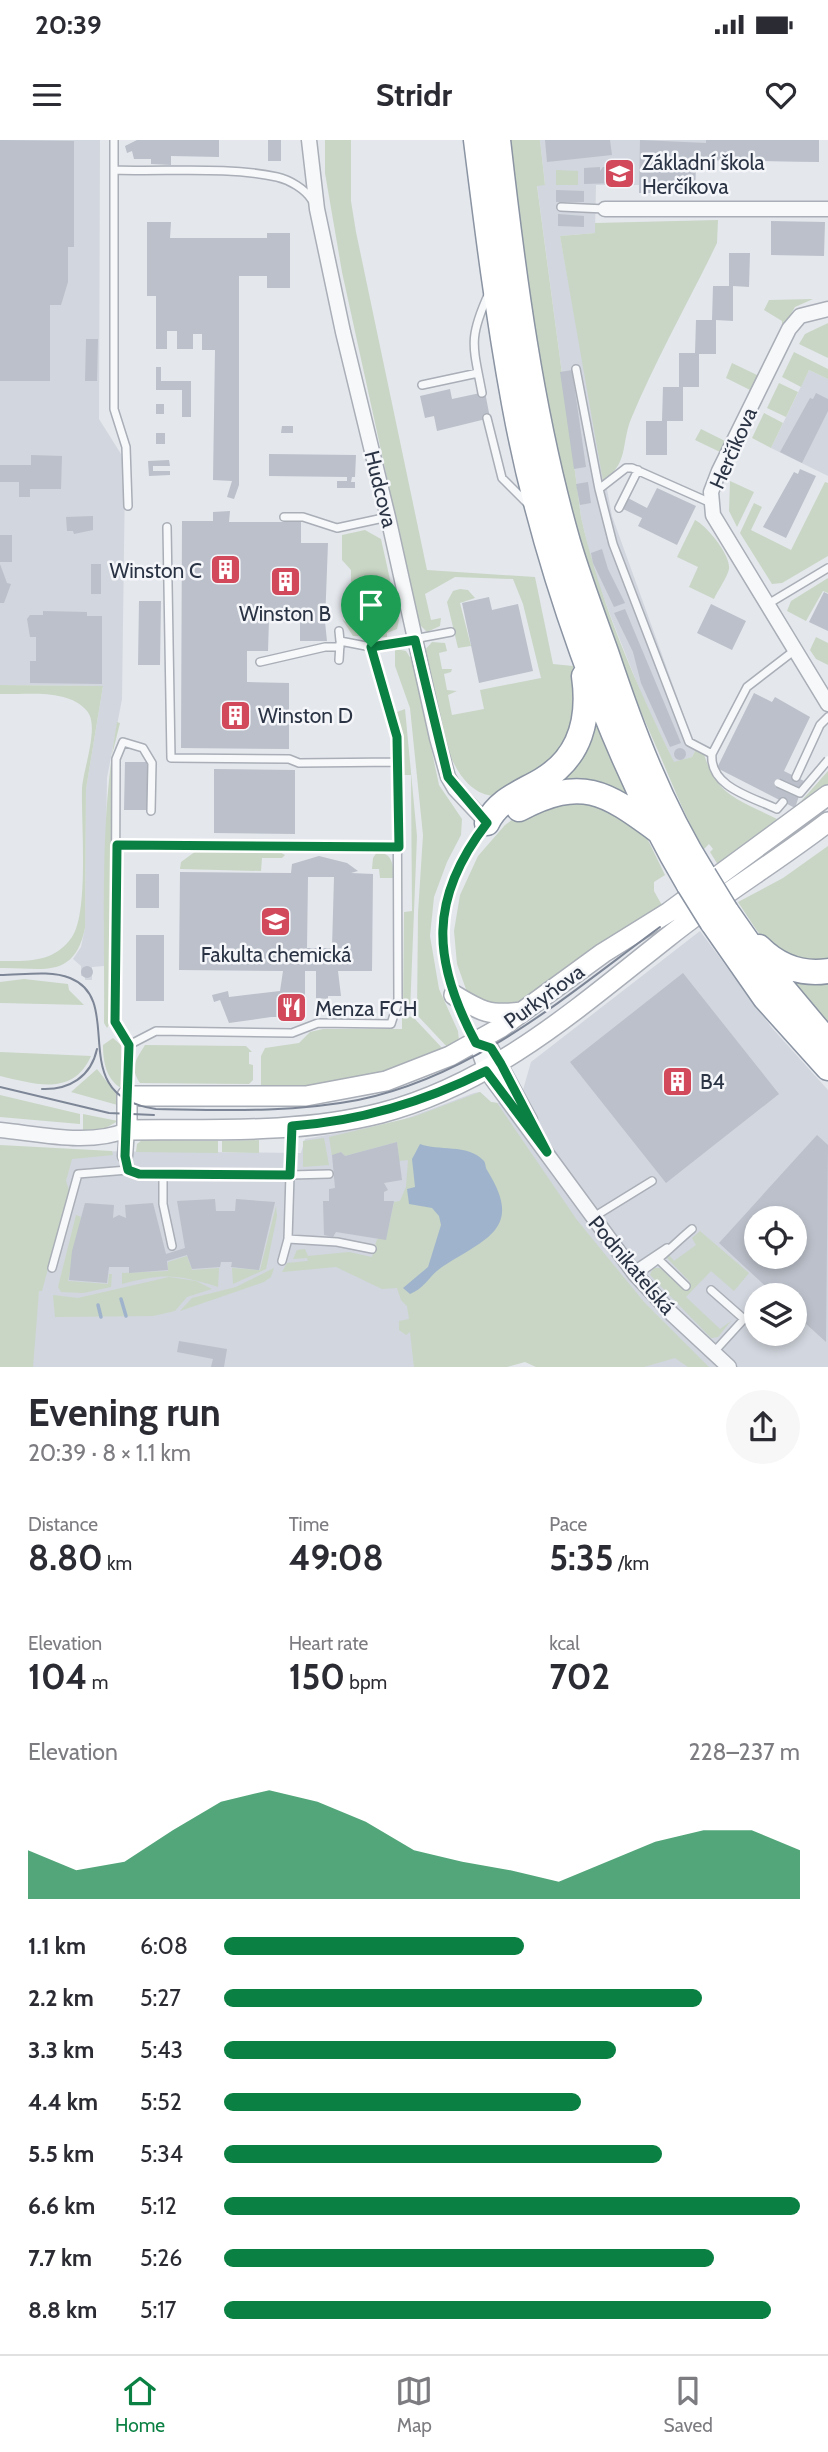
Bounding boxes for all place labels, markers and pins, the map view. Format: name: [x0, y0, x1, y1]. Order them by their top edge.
place label: Základní škola Herčíkova: [642, 150, 765, 199]
school or university icon: Základní škola Herčíkova: [602, 157, 636, 191]
building icon: Winston C: [208, 553, 242, 587]
place label: Winston C: [109, 558, 202, 583]
building icon: Winston B: [268, 564, 302, 598]
pin: [341, 575, 401, 647]
place label: Winston B: [239, 601, 331, 626]
building icon: Winston D: [218, 698, 252, 732]
place label: Winston D: [258, 703, 353, 728]
school or university icon: Fakulta chemická: [259, 905, 293, 939]
place label: Fakulta chemická: [201, 942, 351, 967]
restaurant icon: Menza FCH: [275, 991, 309, 1025]
place label: Menza FCH: [315, 996, 418, 1021]
building icon: B4: [660, 1064, 694, 1098]
place label: B4: [700, 1069, 725, 1094]

